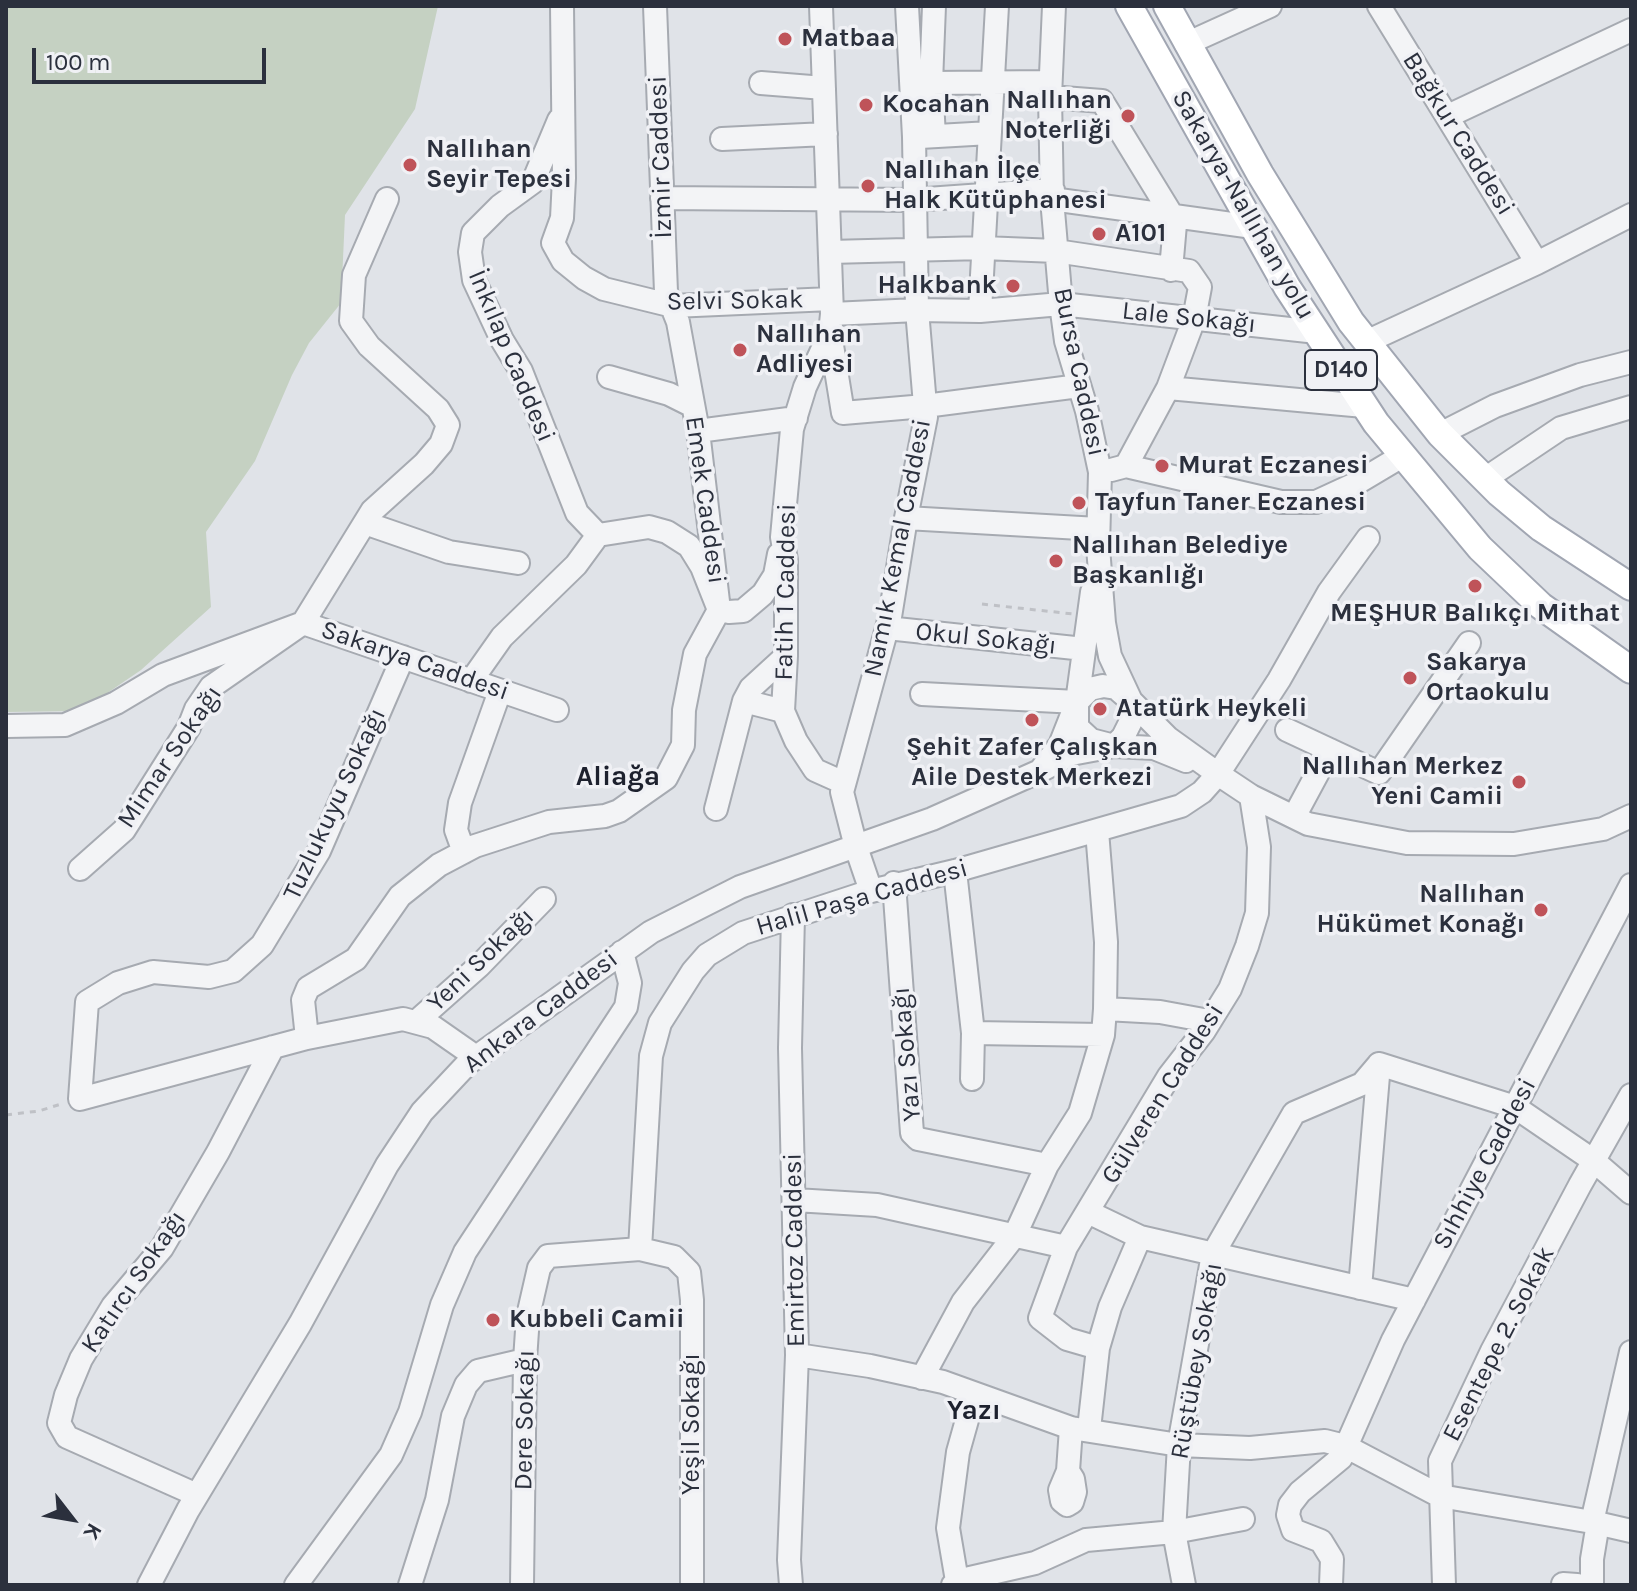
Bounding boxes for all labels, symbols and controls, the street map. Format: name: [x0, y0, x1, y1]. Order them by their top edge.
place label: Matbaa: [801, 23, 896, 55]
marker: Matbaa: [776, 30, 794, 48]
scale bar: [36, 32, 270, 82]
street label: Bağkur Caddesi: [1395, 46, 1521, 222]
text: 100 m: [46, 48, 111, 76]
street label: İzmir Caddesi: [643, 75, 679, 239]
place label: Nallıhan Noterliği: [1004, 85, 1112, 146]
street label: Sakarya-Nallıhan yolu: [1165, 85, 1321, 325]
place label: Kocahan: [882, 89, 990, 121]
marker: Kocahan: [857, 96, 875, 114]
marker: Nallıhan Noterliği: [1119, 107, 1137, 125]
place label: Nallıhan Seyir Tepesi: [426, 134, 572, 196]
place label: Nallıhan İlçe Halk Kütüphanesi: [884, 155, 1107, 216]
marker: Nallıhan Seyir Tepesi: [401, 156, 419, 174]
marker: Nallıhan İlçe Halk Kütüphanesi: [859, 177, 877, 195]
place label: A101: [1115, 218, 1166, 250]
marker: A101: [1090, 225, 1108, 243]
street label: İnkılap Caddesi: [461, 265, 561, 447]
place label: Halkbank: [877, 270, 997, 302]
marker: Halkbank: [1004, 277, 1022, 295]
street label: Selvi Sokak: [666, 284, 804, 318]
street label: Bursa Caddesi: [1046, 285, 1112, 459]
street label: Lale Sokağı: [1120, 295, 1258, 341]
place label: Nallıhan Adliyesi: [756, 319, 862, 380]
marker: Nallıhan Adliyesi: [731, 341, 749, 359]
road number: D140: [1305, 350, 1377, 390]
street label: Emek Caddesi: [678, 414, 732, 586]
street label: Namık Kemal Caddesi: [858, 416, 938, 680]
place label: Murat Eczanesi: [1178, 450, 1369, 482]
marker: Murat Eczanesi: [1153, 457, 1171, 475]
place label: Tayfun Taner Eczanesi: [1095, 487, 1366, 519]
marker: Tayfun Taner Eczanesi: [1070, 494, 1088, 512]
street label: Fatih 1 Caddesi: [769, 503, 803, 681]
place label: Nallıhan Belediye Başkanlığı: [1072, 530, 1288, 592]
marker: Nallıhan Belediye Başkanlığı: [1047, 552, 1065, 570]
marker: MEŞHUR Balıkçı Mithat: [1466, 577, 1484, 595]
place label: MEŞHUR Balıkçı Mithat: [1330, 598, 1620, 630]
street label: Sakarya Caddesi: [317, 614, 513, 708]
street label: Okul Sokağı: [914, 616, 1058, 662]
place label: Sakarya Ortaokulu: [1426, 647, 1550, 708]
marker: Sakarya Ortaokulu: [1401, 669, 1419, 687]
street label: Mimar Sokağı: [111, 680, 229, 834]
place label: Atatürk Heykeli: [1116, 693, 1307, 725]
marker: Atatürk Heykeli: [1091, 700, 1109, 718]
street label: Tuzlukuyu Sokağı: [277, 703, 393, 905]
marker: Şehit Zafer Çalışkan Aile Destek Merkezi: [1023, 711, 1041, 729]
place label: Şehit Zafer Çalışkan Aile Destek Merkezi: [906, 732, 1158, 794]
place label: Nallıhan Merkez Yeni Camii: [1302, 751, 1503, 812]
district label: Aliağa: [576, 760, 660, 794]
marker: Nallıhan Merkez Yeni Camii: [1510, 773, 1528, 791]
street label: Halil Paşa Caddesi: [753, 853, 971, 943]
place label: Nallıhan Hükümet Konağı: [1317, 879, 1525, 940]
street label: Yeni Sokağı: [421, 901, 541, 1019]
marker: Nallıhan Hükümet Konağı: [1532, 901, 1550, 919]
street label: Ankara Caddesi: [458, 944, 624, 1080]
street label: Yazı Sokağı: [886, 986, 928, 1122]
street label: Gülveren Caddesi: [1095, 998, 1231, 1190]
street label: Sıhhiye Caddesi: [1427, 1073, 1543, 1255]
street label: Emirtoz Caddesi: [778, 1153, 812, 1347]
street label: Katırcı Sokağı: [75, 1205, 193, 1359]
street label: Esentepe 2. Sokak: [1436, 1241, 1562, 1447]
street label: Rüştübey Sokağı: [1164, 1260, 1230, 1462]
place label: Kubbeli Camii: [509, 1304, 684, 1336]
marker: Kubbeli Camii: [484, 1311, 502, 1329]
street label: Dere Sokağı: [508, 1349, 542, 1491]
street label: Yeşil Sokağı: [676, 1353, 708, 1495]
district label: Yazı: [947, 1394, 1001, 1428]
north arrow: [32, 1479, 112, 1559]
text: K: [78, 1518, 107, 1544]

